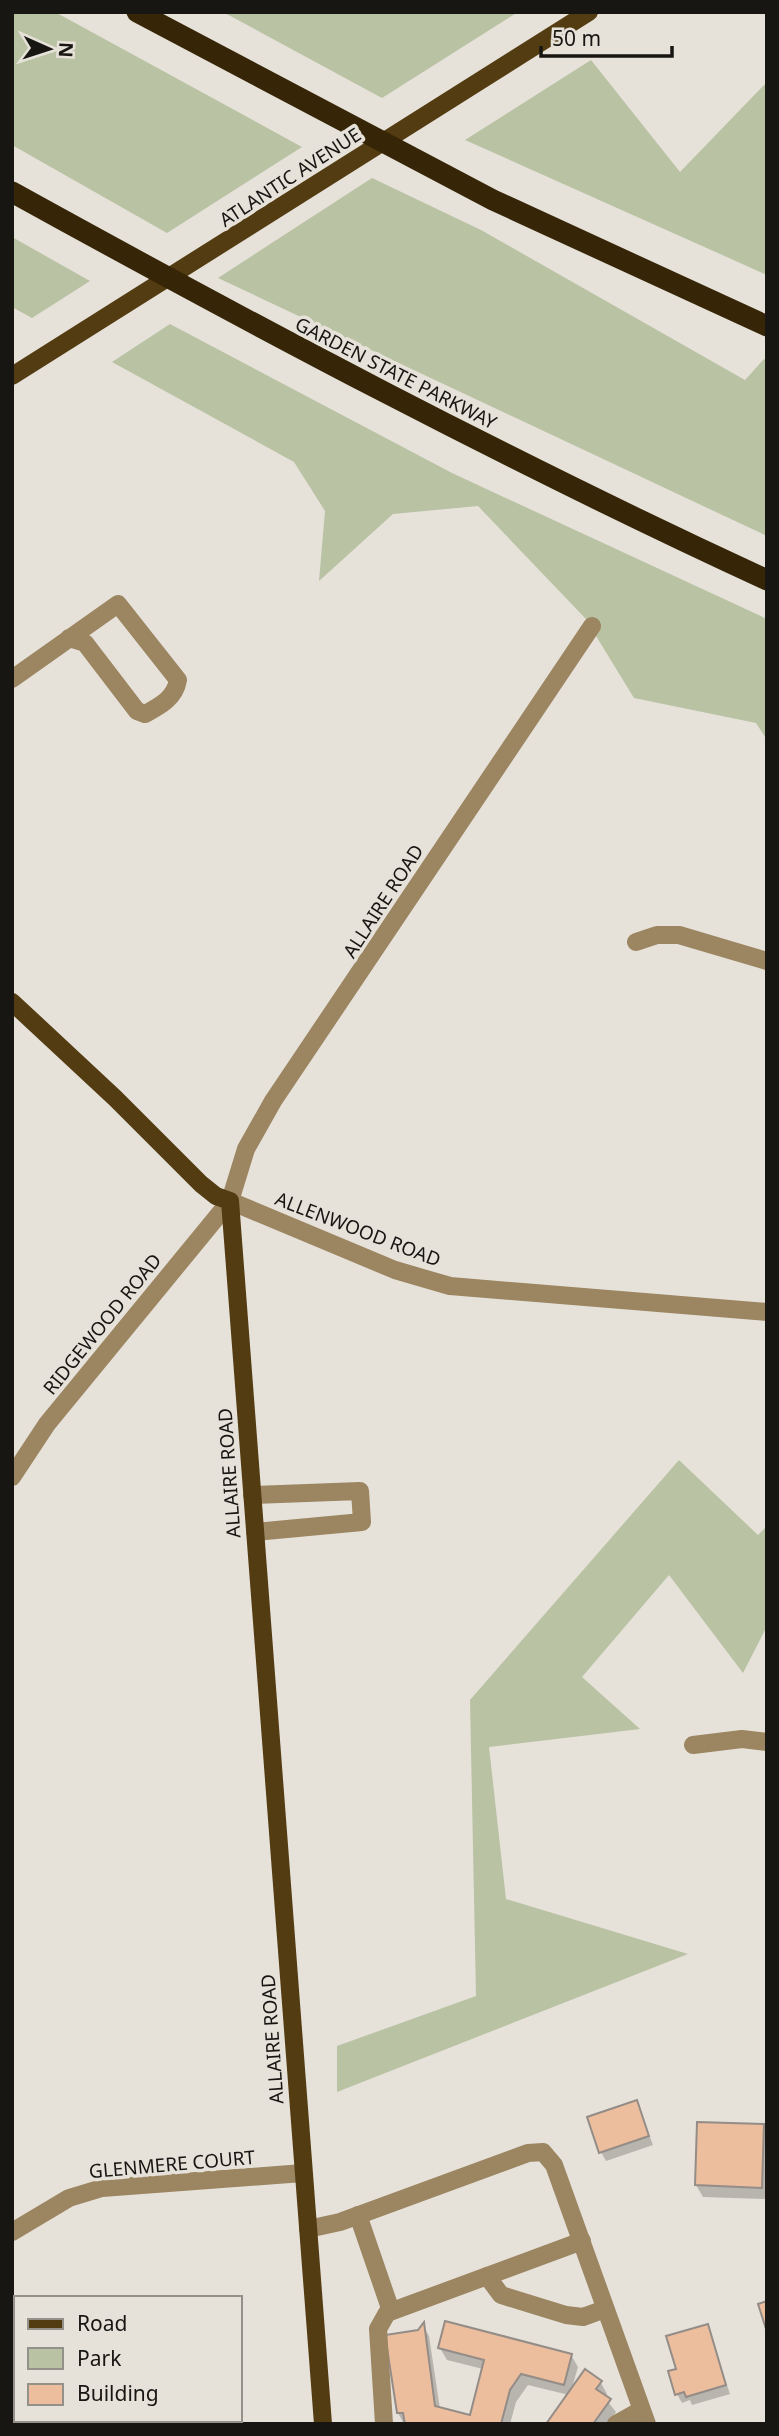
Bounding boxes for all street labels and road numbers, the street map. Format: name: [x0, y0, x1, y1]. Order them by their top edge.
street label: ATLANTIC AVENUE: [214, 121, 366, 233]
street label: GARDEN STATE PARKWAY: [291, 311, 501, 435]
street label: ALLAIRE ROAD: [337, 839, 429, 963]
street label: ALLENWOOD ROAD: [271, 1185, 445, 1273]
street label: RIDGEWOOD ROAD: [37, 1248, 167, 1400]
street label: ALLAIRE ROAD: [211, 1407, 247, 1539]
street label: ALLAIRE ROAD: [254, 1973, 290, 2105]
street label: GLENMERE COURT: [88, 2144, 257, 2184]

